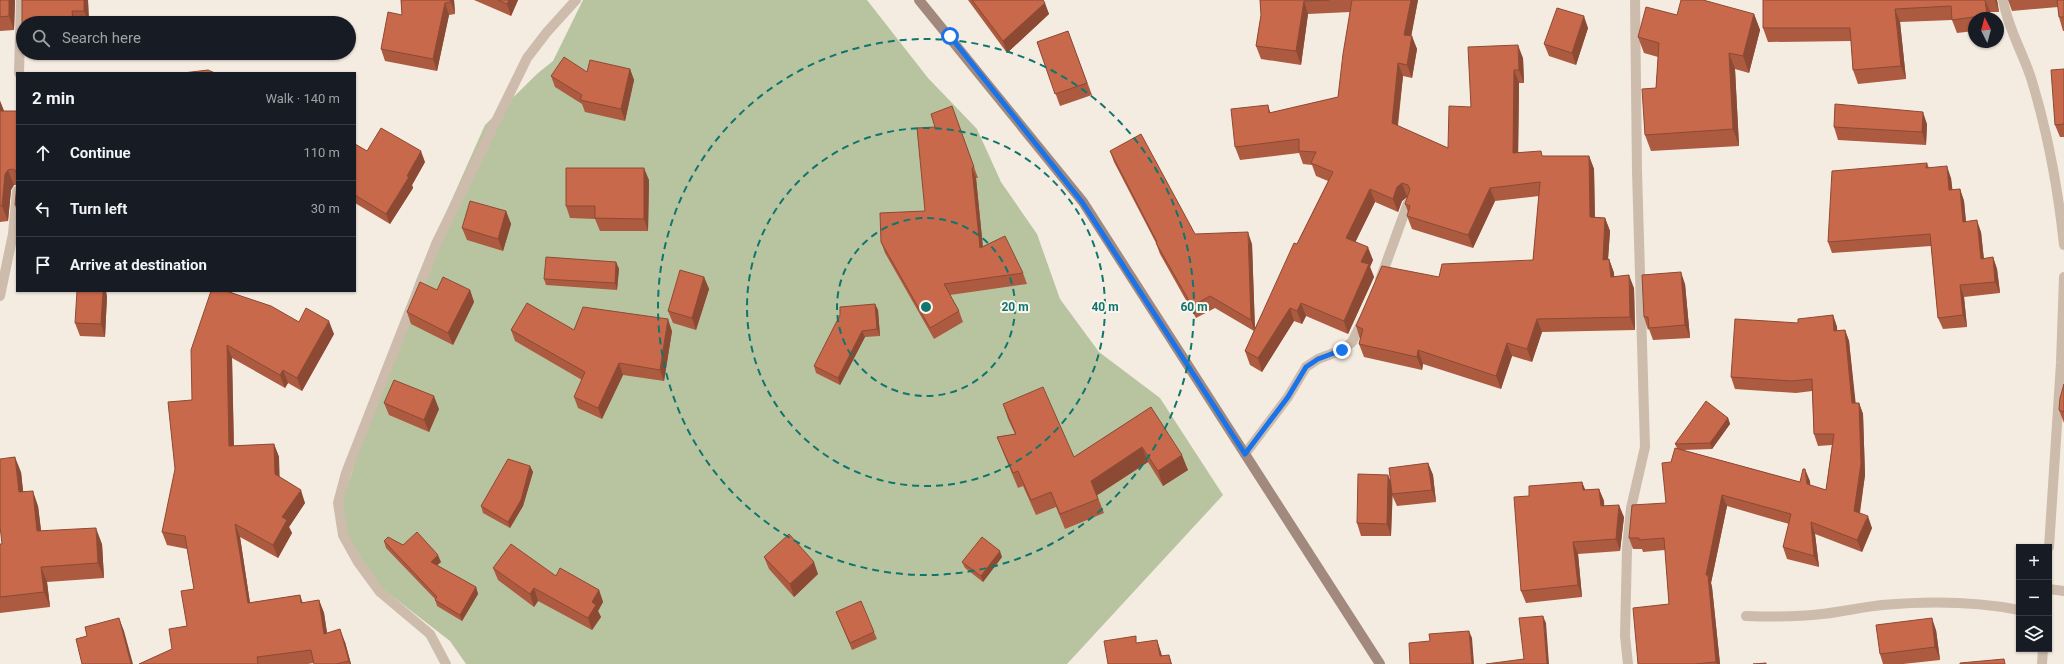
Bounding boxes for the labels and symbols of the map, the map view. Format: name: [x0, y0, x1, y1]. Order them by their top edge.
north arrow: [1968, 12, 2004, 48]
route start: [941, 27, 959, 45]
centre of rings: [919, 300, 933, 314]
text: 20 m: [1001, 300, 1029, 314]
text: 40 m: [1091, 300, 1119, 314]
text: 60 m: [1180, 300, 1208, 314]
route end: [1333, 341, 1351, 359]

